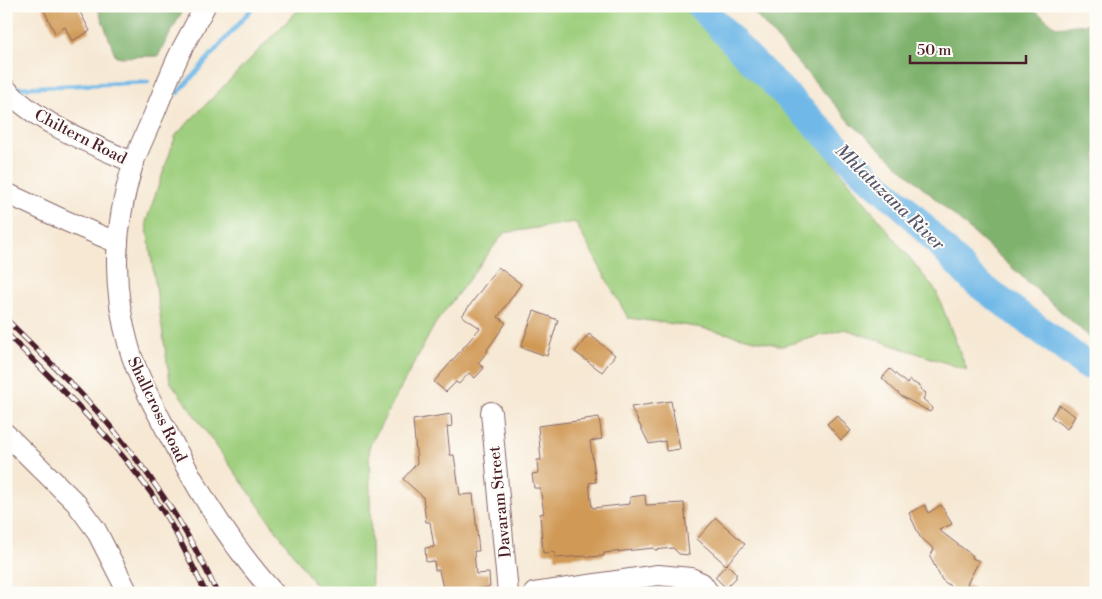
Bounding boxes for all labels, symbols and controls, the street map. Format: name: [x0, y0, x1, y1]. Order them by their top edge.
scale bar: [910, 32, 1026, 64]
text: 50 m: [917, 41, 951, 60]
street label: Chiltern Road: [31, 105, 130, 169]
water label: Mhlatuzana River: [830, 139, 949, 256]
street label: Shallcross Road: [123, 354, 191, 465]
street label: Davaram Street: [484, 445, 516, 559]

